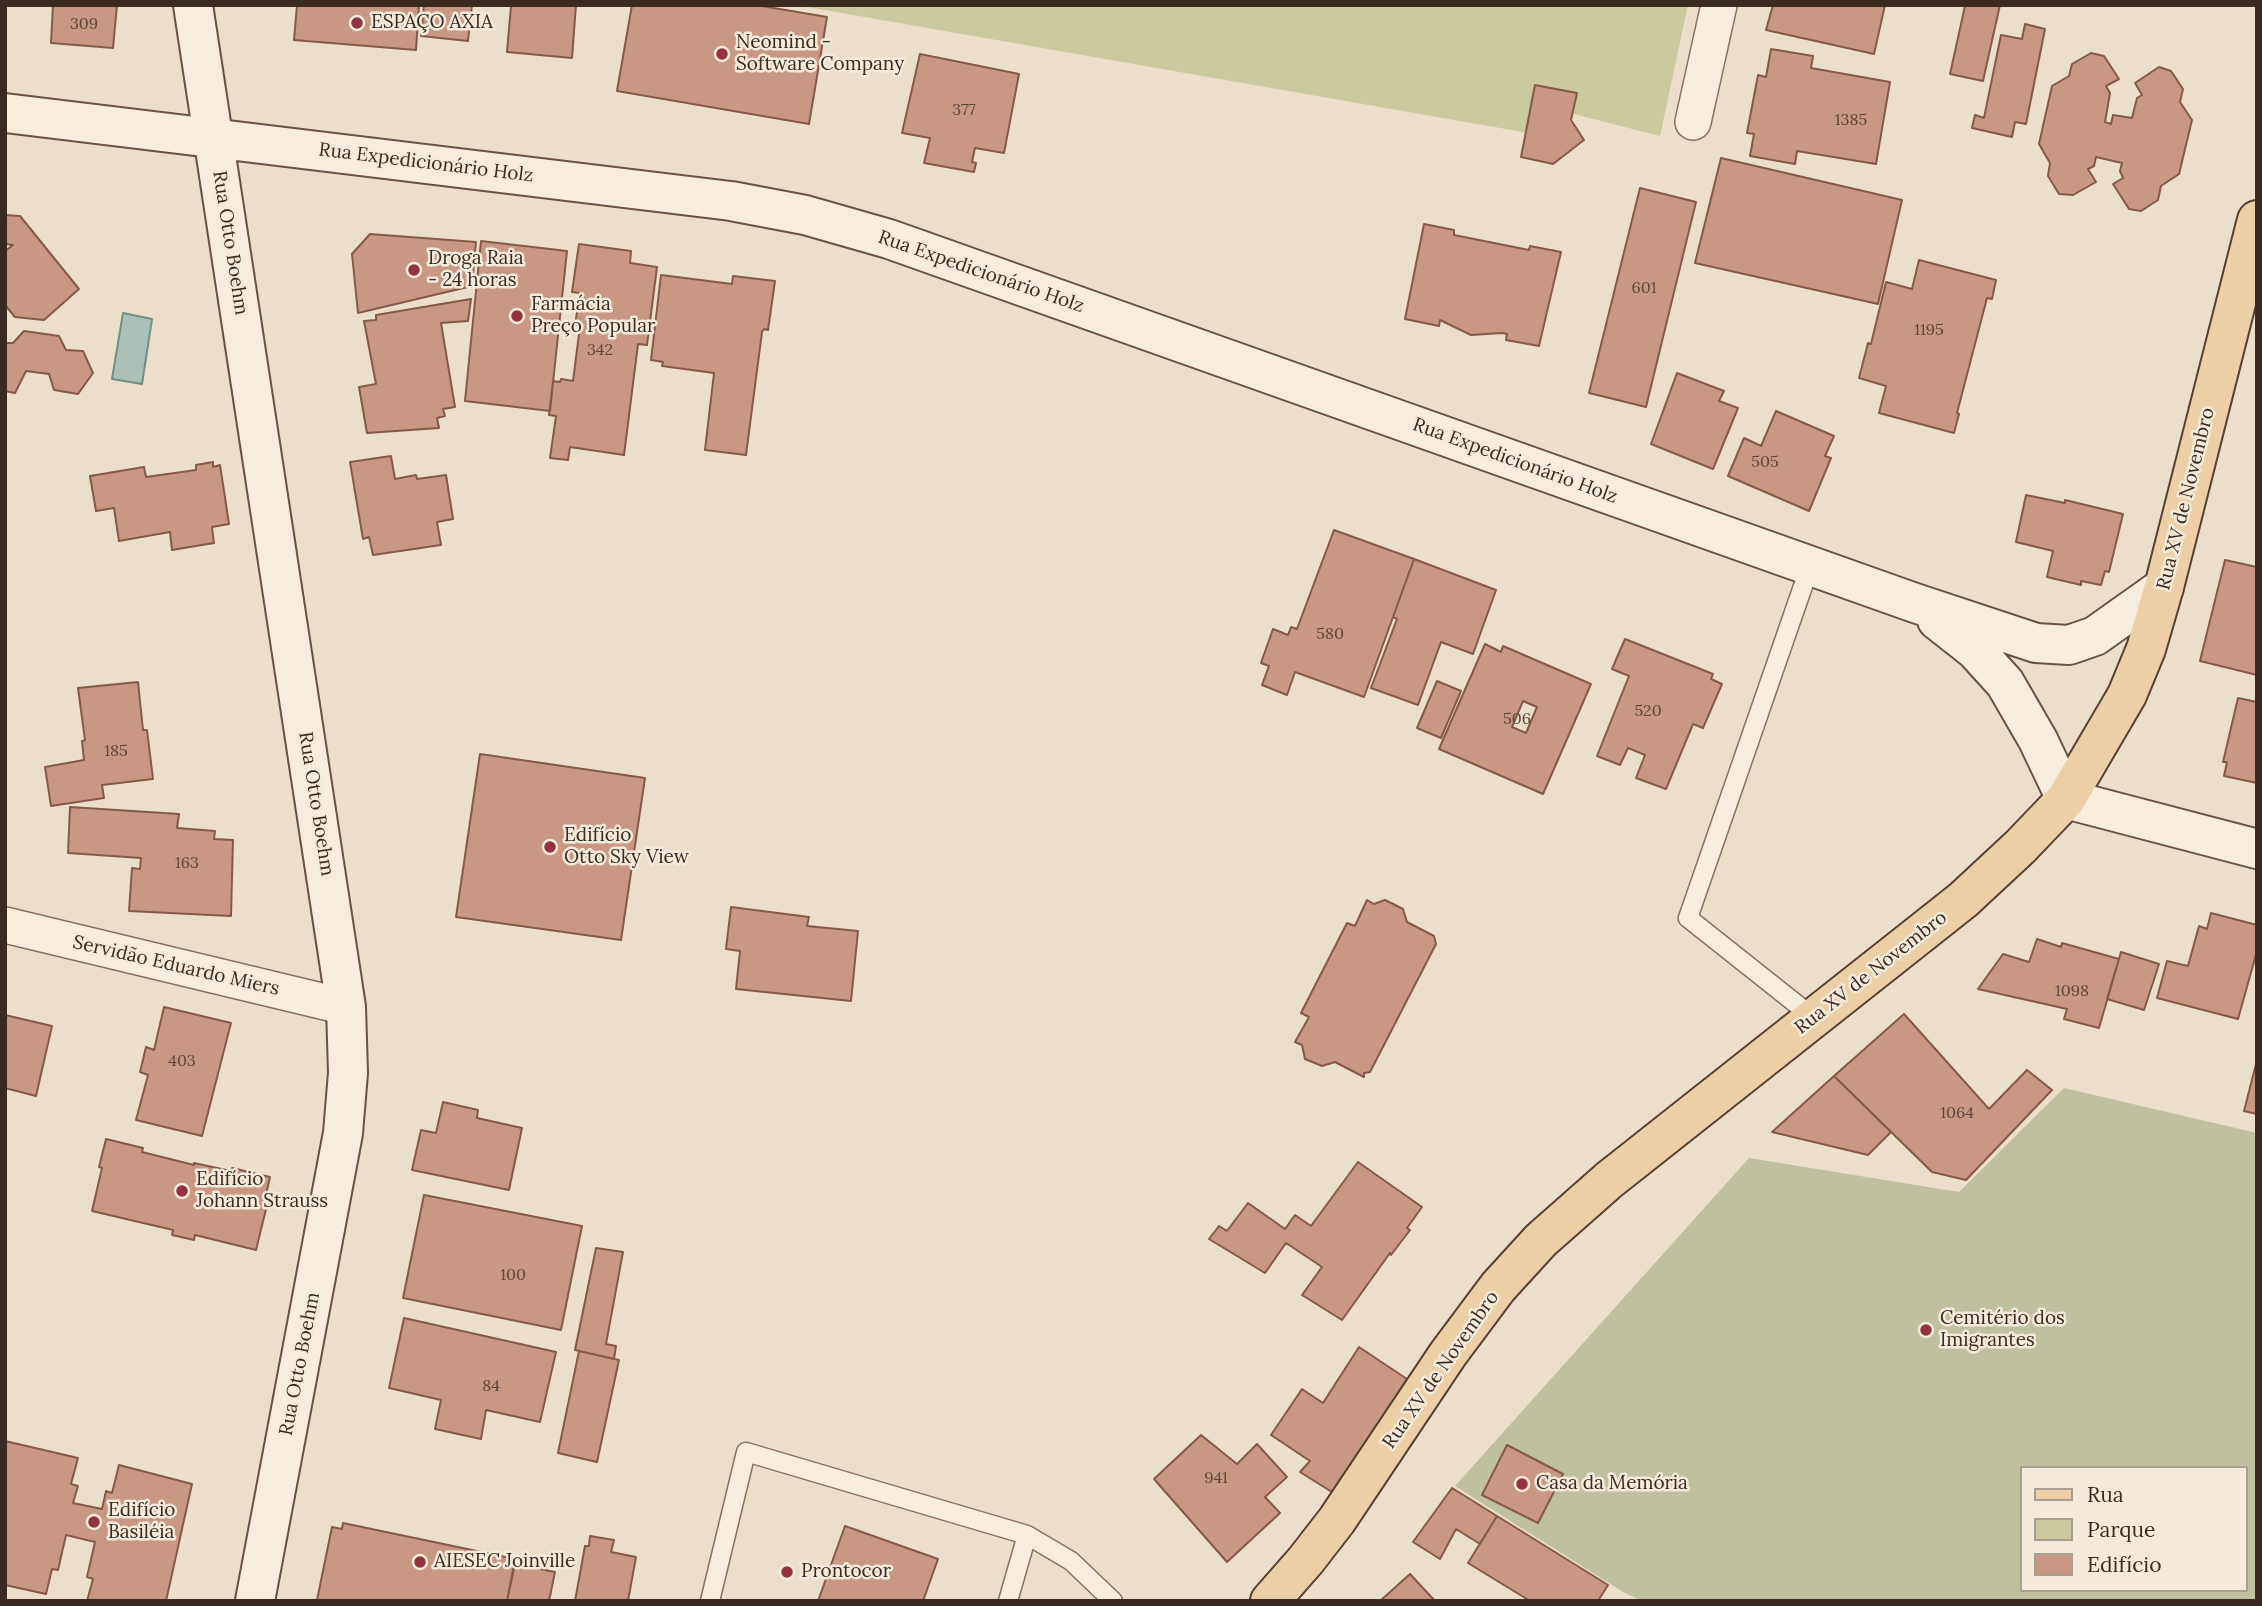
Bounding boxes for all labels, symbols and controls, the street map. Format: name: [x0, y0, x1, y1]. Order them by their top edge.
place label: ESPAÇO AXIA: [371, 12, 493, 34]
house number: 309: [70, 14, 98, 34]
marker: ESPAÇO AXIA: [349, 15, 365, 31]
place label: Neomind - Software Company: [736, 32, 904, 76]
marker: Neomind - Software Company: [714, 46, 730, 62]
house number: 377: [952, 100, 976, 120]
house number: 1385: [1835, 110, 1867, 130]
street label: Rua Expedicionário Holz: [317, 139, 535, 187]
street label: Rua Otto Boehm: [207, 169, 253, 317]
street label: Rua Expedicionário Holz: [875, 226, 1087, 318]
place label: Droga Raia - 24 horas: [428, 248, 524, 292]
marker: Droga Raia - 24 horas: [406, 262, 422, 278]
house number: 601: [1631, 278, 1657, 298]
place label: Farmácia Preço Popular: [531, 294, 655, 338]
marker: Farmácia Preço Popular: [509, 308, 525, 324]
house number: 1195: [1914, 320, 1944, 340]
house number: 342: [587, 340, 613, 360]
street label: Rua XV de Novembro: [2152, 405, 2220, 593]
street label: Rua Expedicionário Holz: [1410, 413, 1620, 509]
house number: 505: [1751, 452, 1779, 472]
house number: 580: [1316, 624, 1344, 644]
house number: 520: [1634, 701, 1662, 721]
house number: 506: [1503, 709, 1531, 729]
street label: Rua Otto Boehm: [293, 730, 339, 878]
house number: 185: [104, 741, 128, 761]
place label: Edifício Otto Sky View: [564, 825, 689, 869]
marker: Edifício Otto Sky View: [542, 839, 558, 855]
house number: 163: [175, 853, 199, 873]
street label: Rua XV de Novembro: [1790, 906, 1952, 1040]
street label: Servidão Eduardo Miers: [70, 931, 282, 1001]
house number: 1098: [2055, 981, 2089, 1001]
house number: 403: [168, 1051, 196, 1071]
house number: 1064: [1940, 1103, 1974, 1123]
place label: Edifício Johann Strauss: [196, 1169, 328, 1213]
marker: Edifício Johann Strauss: [174, 1183, 190, 1199]
house number: 100: [500, 1265, 526, 1285]
street label: Rua XV de Novembro: [1378, 1287, 1504, 1453]
street label: Rua Otto Boehm: [275, 1290, 325, 1438]
place label: Cemitério dos Imigrantes: [1940, 1308, 2065, 1352]
marker: Cemitério dos Imigrantes: [1918, 1322, 1934, 1338]
house number: 84: [482, 1376, 500, 1396]
legend: [2021, 1466, 2248, 1592]
house number: 941: [1204, 1468, 1228, 1488]
place label: Casa da Memória: [1536, 1473, 1688, 1495]
marker: Casa da Memória: [1514, 1476, 1530, 1492]
text: Rua: [2087, 1481, 2124, 1508]
place label: Edifício Basiléia: [108, 1500, 175, 1544]
marker: Edifício Basiléia: [86, 1514, 102, 1530]
text: Parque: [2087, 1516, 2155, 1543]
place label: AIESEC Joinville: [434, 1551, 575, 1573]
text: Edifício: [2087, 1551, 2162, 1578]
marker: AIESEC Joinville: [412, 1554, 428, 1570]
place label: Prontocor: [801, 1561, 891, 1583]
marker: Prontocor: [779, 1564, 795, 1580]

